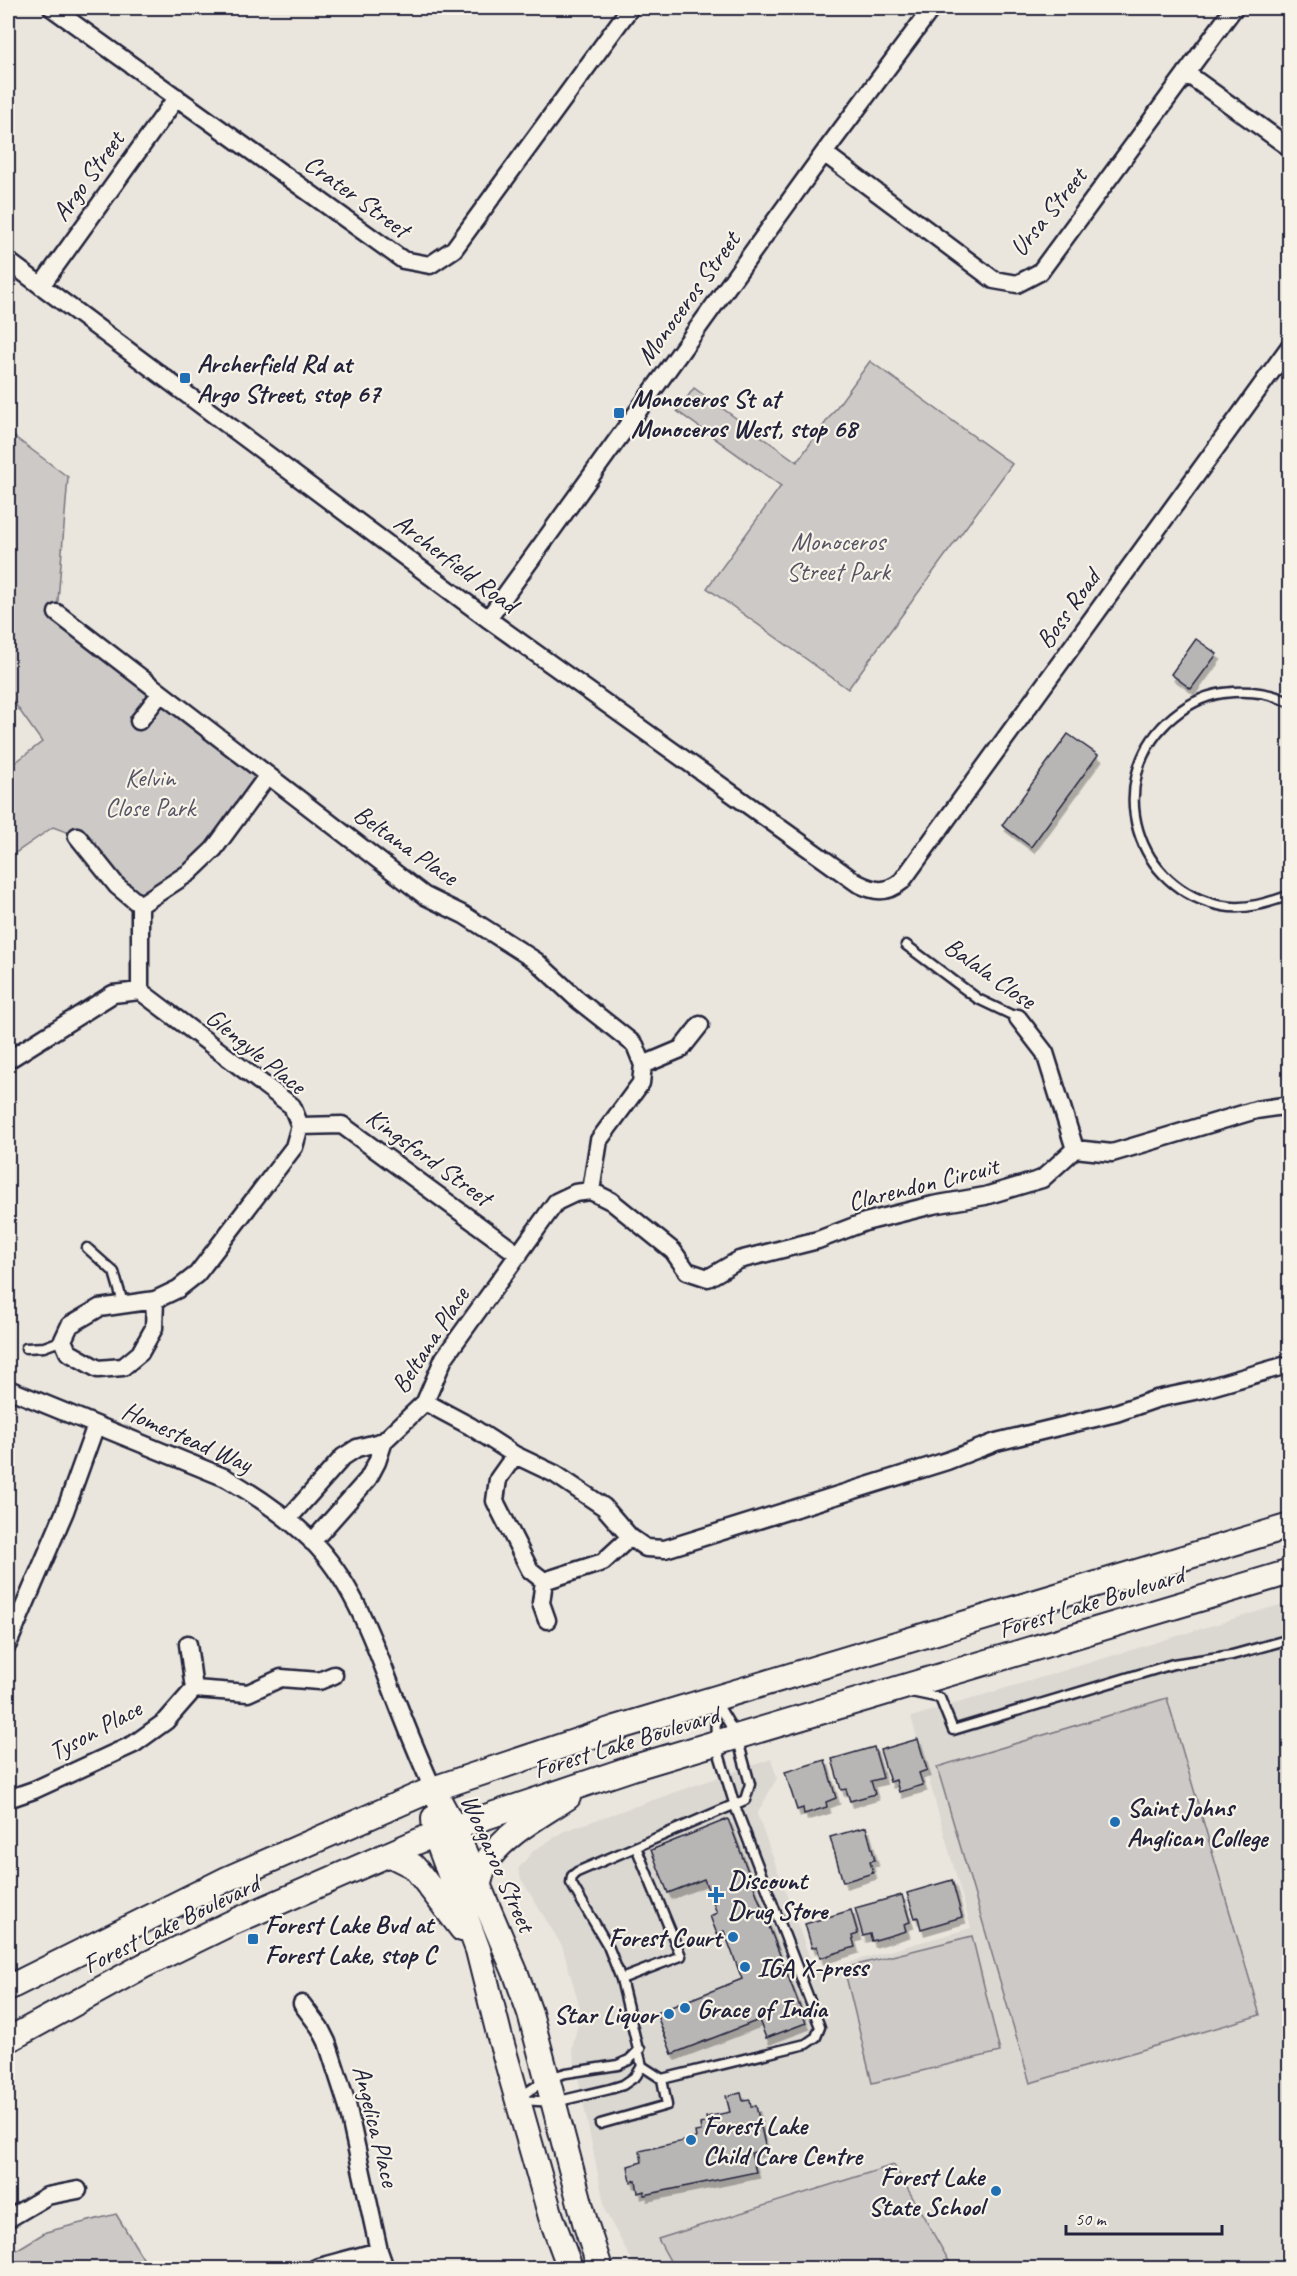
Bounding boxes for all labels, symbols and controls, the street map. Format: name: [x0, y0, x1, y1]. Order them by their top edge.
street label: Argo Street: [44, 123, 133, 227]
street label: Crater Street: [298, 147, 419, 247]
street label: Ursa Street: [1002, 159, 1095, 263]
street label: Monoceros Street: [629, 223, 749, 371]
place label: Archerfield Rd at Argo Street, stop 67: [197, 347, 382, 410]
marker: Archerfield Rd at Argo Street, stop 67: [178, 371, 192, 385]
place label: Monoceros St at Monoceros West, stop 68: [631, 382, 860, 445]
marker: Monoceros St at Monoceros West, stop 68: [612, 406, 626, 420]
street label: Archerfield Road: [388, 506, 528, 623]
park label: Monoceros Street Park: [786, 525, 891, 588]
street label: Boss Road: [1028, 560, 1110, 655]
park label: Kelvin Close Park: [105, 761, 198, 824]
street label: Beltana Place: [347, 797, 466, 894]
street label: Balala Close: [938, 930, 1043, 1017]
street label: Glengyle Place: [199, 1001, 315, 1103]
street label: Kingsford Street: [360, 1100, 501, 1216]
street label: Clarendon Circuit: [844, 1149, 1004, 1219]
street label: Beltana Place: [383, 1279, 477, 1399]
street label: Homestead Way: [117, 1394, 259, 1481]
street label: Forest Lake Boulevard: [994, 1557, 1191, 1646]
street label: Tyson Place: [43, 1691, 148, 1768]
street label: Forest Lake Boulevard: [529, 1697, 726, 1786]
street label: Woogaroo Street: [453, 1789, 544, 1939]
place label: Saint Johns Anglican College: [1127, 1791, 1270, 1854]
marker: Saint Johns Anglican College: [1108, 1815, 1122, 1829]
place label: Discount Drug Store: [728, 1864, 830, 1927]
street label: Forest Lake Boulevard: [78, 1865, 268, 1981]
marker: Discount Drug Store: [709, 1888, 723, 1902]
place label: Forest Lake Bvd at Forest Lake, stop C: [265, 1908, 439, 1971]
place label: Forest Court: [609, 1921, 724, 1954]
marker: Forest Court: [726, 1930, 740, 1944]
marker: Forest Lake Bvd at Forest Lake, stop C: [246, 1932, 260, 1946]
place label: IGA X-press: [757, 1951, 871, 1984]
marker: IGA X-press: [738, 1960, 752, 1974]
place label: Grace of India: [697, 1992, 829, 2025]
place label: Star Liquor: [553, 1998, 660, 2031]
marker: Grace of India: [678, 2001, 692, 2015]
marker: Star Liquor: [662, 2007, 676, 2021]
street label: Angelica Place: [345, 2062, 407, 2191]
place label: Forest Lake Child Care Centre: [703, 2109, 864, 2172]
marker: Forest Lake Child Care Centre: [684, 2133, 698, 2147]
place label: Forest Lake State School: [868, 2160, 988, 2223]
marker: Forest Lake State School: [989, 2184, 1003, 2198]
scale bar: [1066, 2198, 1222, 2236]
text: 50 m: [1075, 2208, 1108, 2230]

